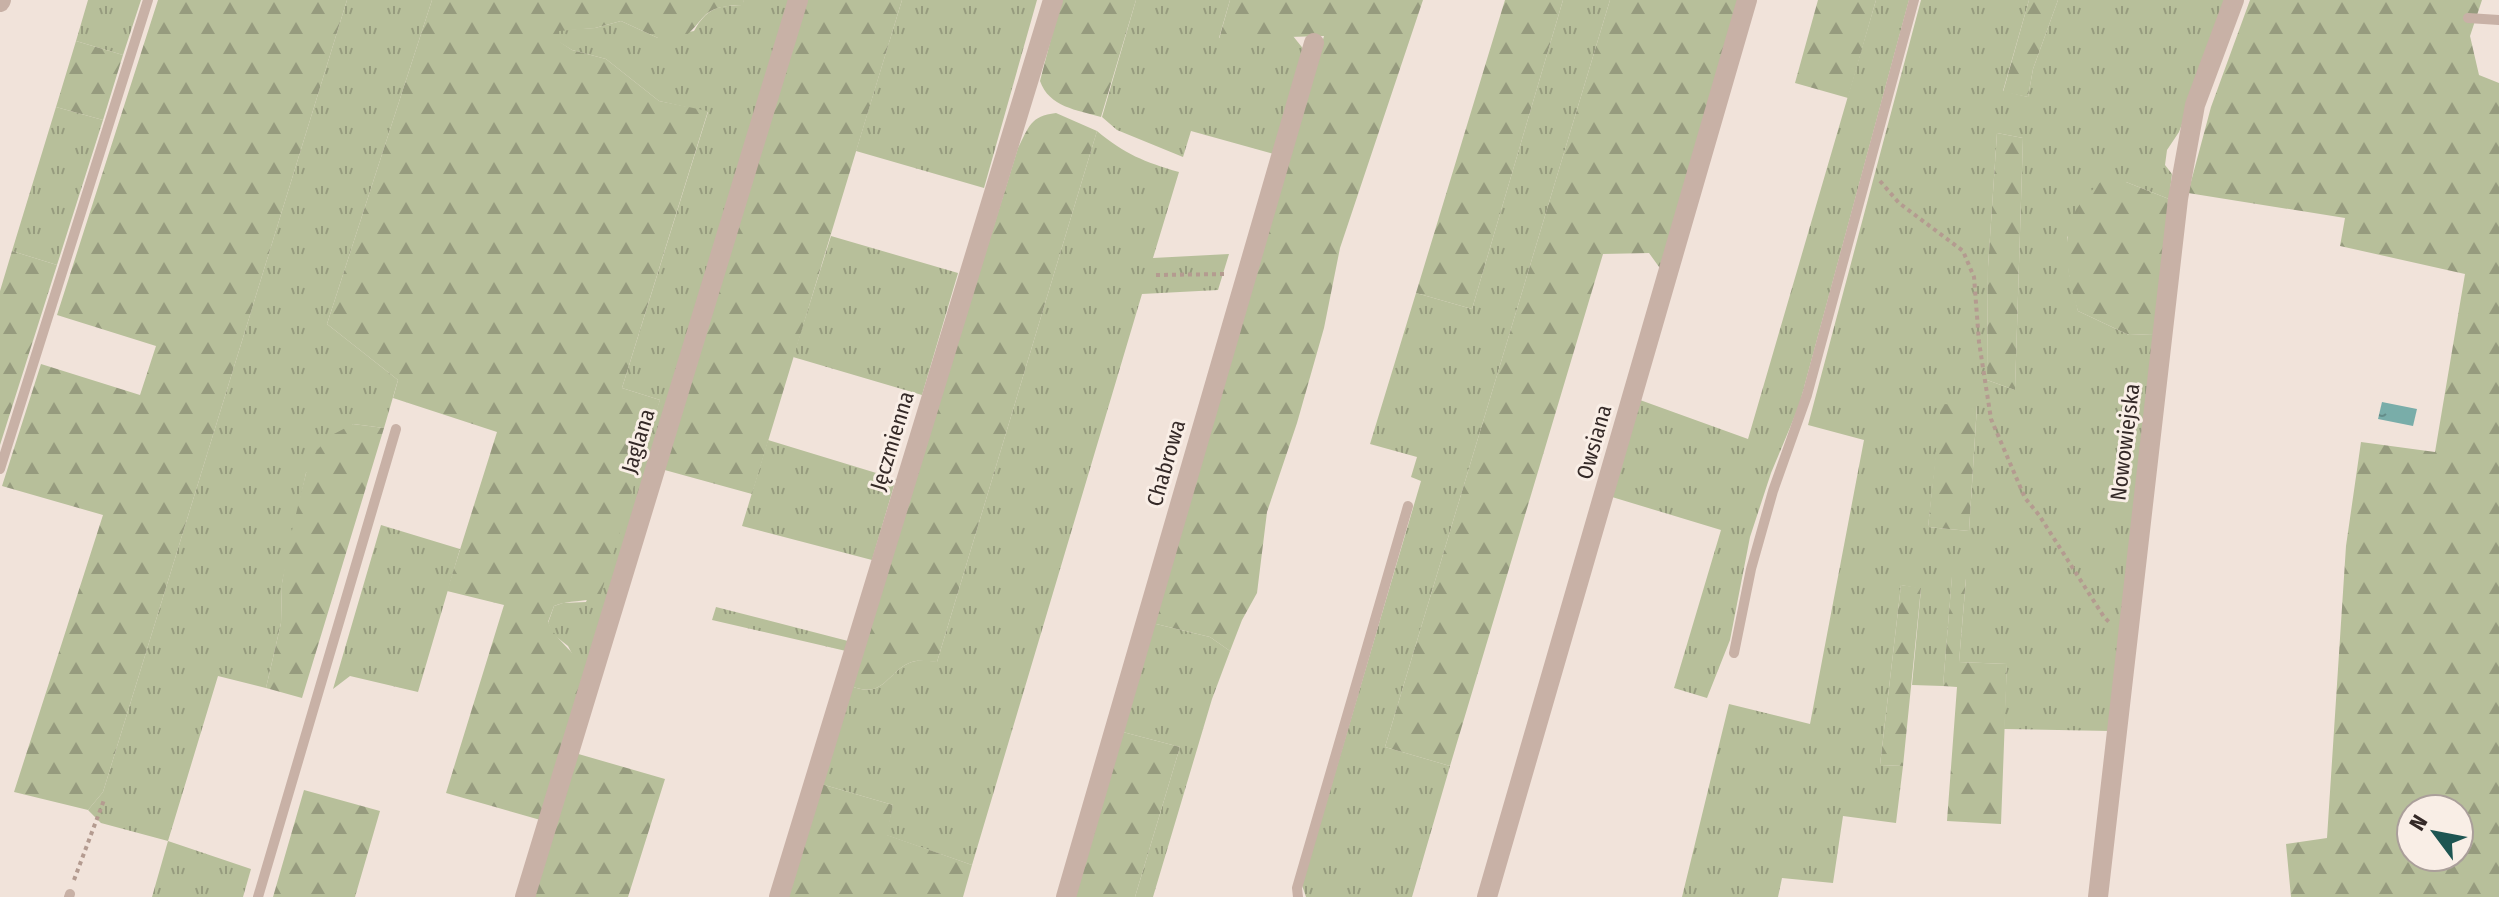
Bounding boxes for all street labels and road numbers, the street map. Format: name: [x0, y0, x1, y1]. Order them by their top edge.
street label: Nowowiejska: [2104, 382, 2146, 502]
street label: Jęczmienna: [864, 388, 920, 494]
street label: Owsiana: [1571, 402, 1617, 482]
street label: Jaglana: [615, 406, 661, 476]
street label: Chabrowa: [1141, 417, 1191, 509]

